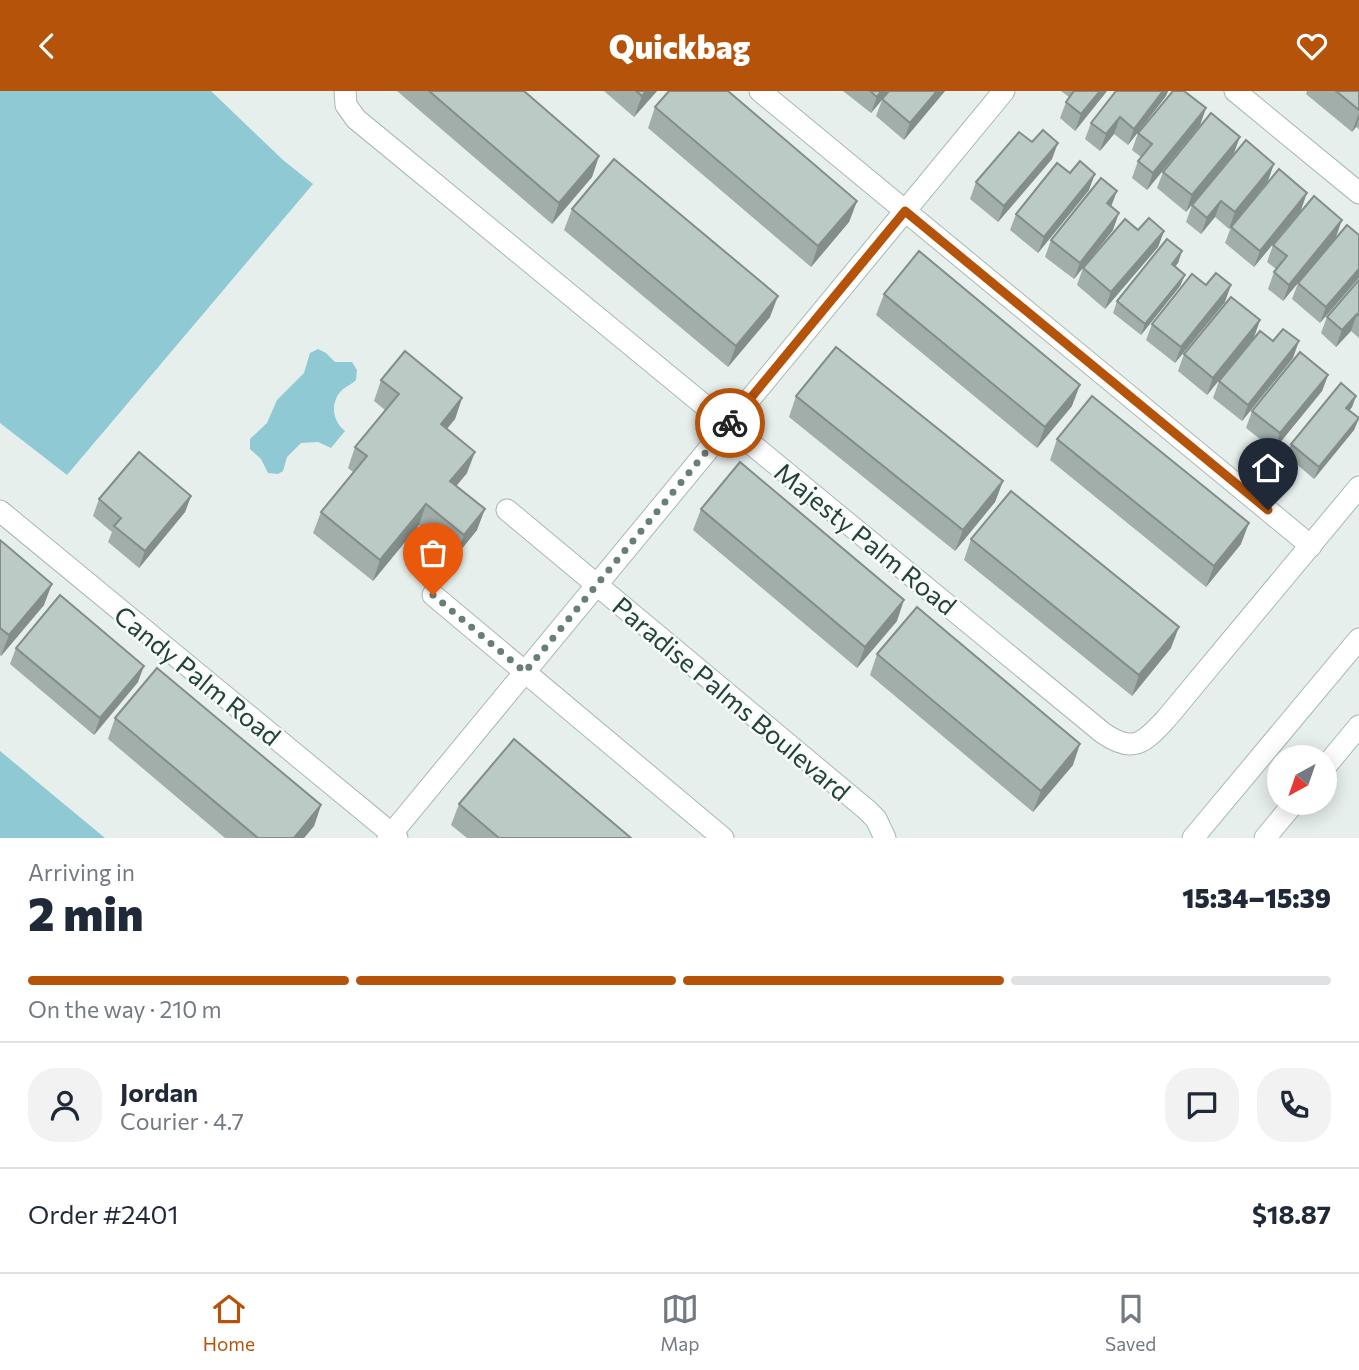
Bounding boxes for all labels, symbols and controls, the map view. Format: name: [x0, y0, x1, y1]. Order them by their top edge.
text: Quickbag: [609, 26, 750, 66]
icon: back: [28, 27, 66, 65]
icon: heart: [1293, 27, 1331, 65]
courier: [695, 388, 765, 458]
icon: bike: [711, 404, 749, 442]
pin: [1238, 438, 1298, 510]
icon: home: [1249, 449, 1287, 487]
street label: Majesty Palm Road: [769, 455, 963, 621]
pin: [403, 523, 463, 595]
icon: bag: [414, 534, 452, 572]
street label: Paradise Palms Boulevard: [607, 590, 857, 806]
street label: Candy Palm Road: [109, 599, 287, 751]
north arrow: [1267, 745, 1337, 815]
map controls: [1267, 745, 1337, 815]
text: Arriving in: [28, 858, 135, 886]
text: 15:34–15:39: [1182, 882, 1331, 913]
text: 2 min: [28, 884, 144, 940]
text: On the way · 210 m: [28, 995, 222, 1023]
button: person: [28, 1068, 102, 1142]
button: chat: [1165, 1068, 1239, 1142]
button: phone: [1257, 1068, 1331, 1142]
text: Jordan: [120, 1076, 198, 1107]
text: Courier · 4.7: [120, 1107, 244, 1135]
text: Order #2401: [28, 1198, 179, 1229]
text: $18.87: [1252, 1198, 1331, 1229]
tab: Home: [203, 1290, 255, 1355]
tab: Map: [660, 1290, 700, 1355]
tab: Saved: [1105, 1290, 1156, 1355]

